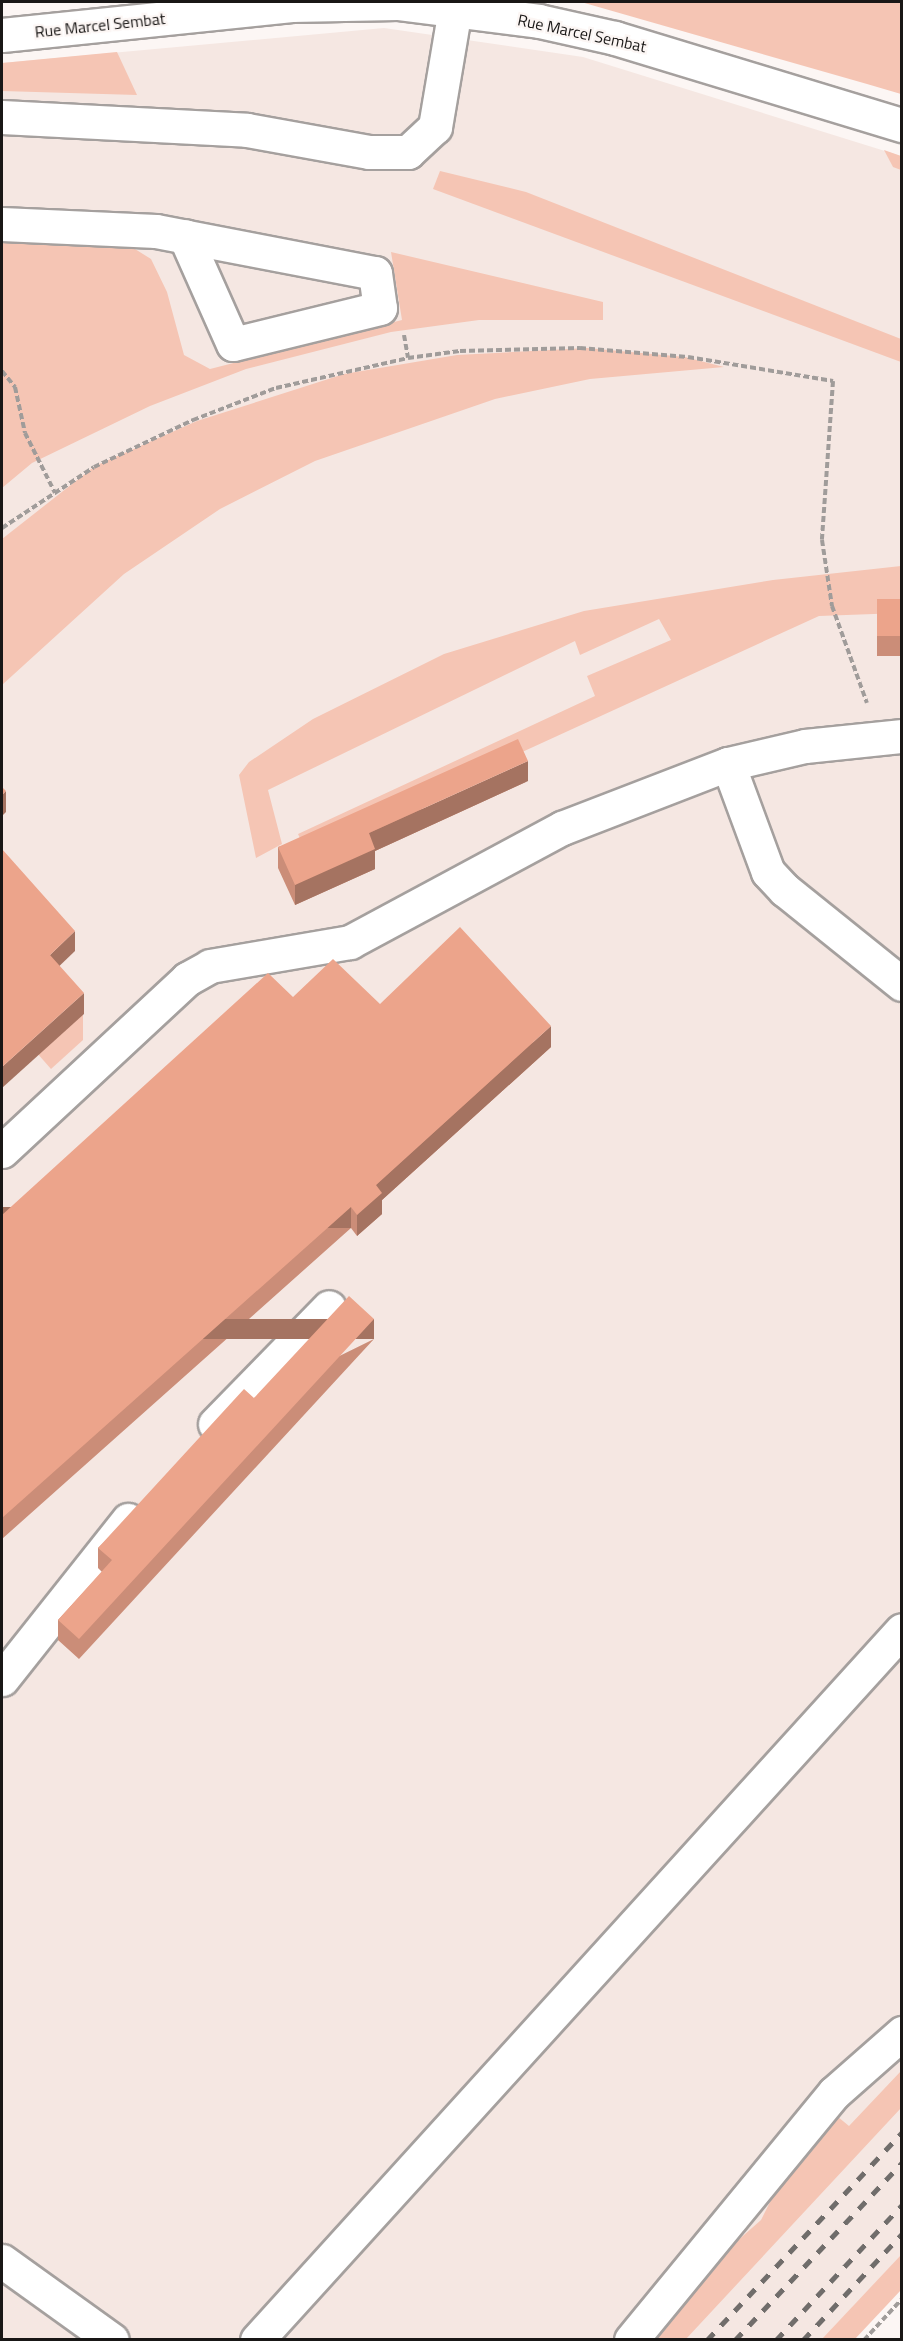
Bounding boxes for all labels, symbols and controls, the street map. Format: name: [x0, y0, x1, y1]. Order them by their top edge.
street label: Rue Marcel Sembat: [34, 9, 166, 41]
street label: Rue Marcel Sembat: [516, 10, 648, 56]

